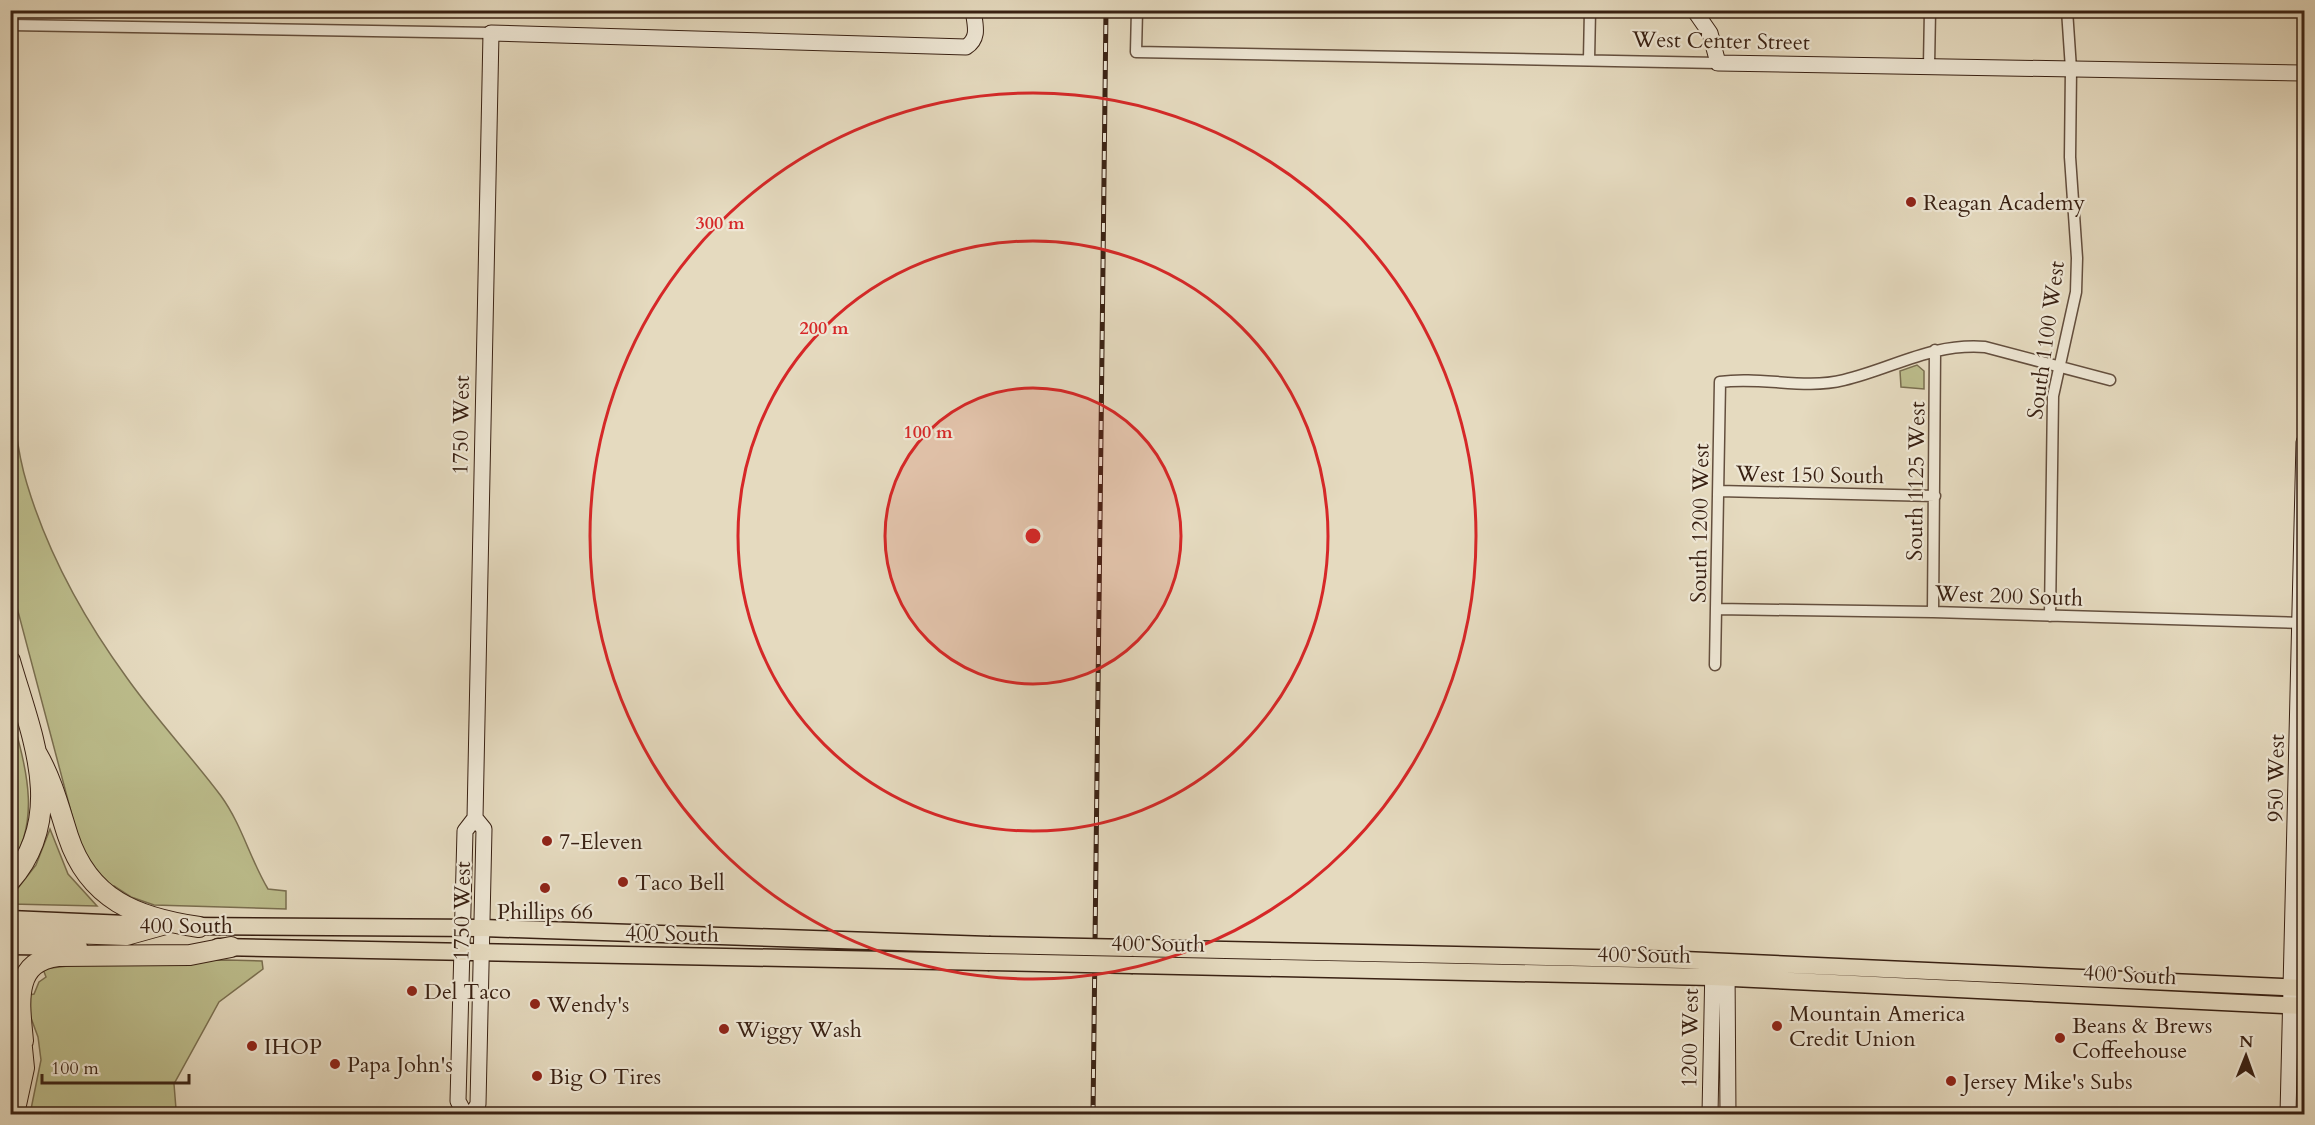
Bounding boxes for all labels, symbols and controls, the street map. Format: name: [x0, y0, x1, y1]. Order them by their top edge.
street label: West Center Street: [1631, 24, 1810, 58]
place label: Reagan Academy: [1923, 188, 2085, 218]
marker: Reagan Academy: [1904, 195, 1918, 209]
text: 300 m: [695, 211, 745, 236]
street label: South 1100 West: [2020, 259, 2072, 421]
text: 200 m: [799, 316, 849, 341]
street label: 1750 West: [445, 375, 477, 475]
street label: South 1125 West: [1900, 401, 1932, 561]
text: 100 m: [903, 420, 953, 445]
street label: South 1200 West: [1684, 443, 1716, 603]
street label: West 150 South: [1735, 459, 1884, 491]
centre of rings: [1023, 526, 1043, 546]
street label: West 200 South: [1933, 578, 2084, 614]
street label: 950 West: [2260, 734, 2292, 822]
place label: 7-Eleven: [559, 827, 643, 857]
marker: 7-Eleven: [540, 834, 554, 848]
street label: 1750 West: [446, 861, 478, 961]
place label: Taco Bell: [635, 868, 725, 898]
marker: Taco Bell: [616, 875, 630, 889]
marker: Phillips 66: [538, 881, 552, 895]
place label: Phillips 66: [497, 897, 593, 927]
street label: 400 South: [139, 911, 233, 941]
street label: 400 South: [625, 918, 719, 950]
street label: 400 South: [1111, 928, 1205, 960]
street label: 400 South: [1597, 939, 1691, 971]
street label: 400 South: [2082, 958, 2178, 992]
place label: Del Taco: [424, 977, 511, 1007]
marker: Del Taco: [405, 984, 419, 998]
street label: 1200 West: [1674, 988, 1706, 1088]
place label: Wendy's: [546, 990, 629, 1020]
marker: Wendy's: [528, 997, 542, 1011]
place label: Mountain America Credit Union: [1789, 999, 1966, 1054]
place label: Beans & Brews Coffeehouse: [2072, 1011, 2212, 1066]
place label: Wiggy Wash: [735, 1015, 862, 1045]
marker: Mountain America Credit Union: [1770, 1019, 1784, 1033]
marker: Wiggy Wash: [717, 1022, 731, 1036]
north arrow: [2216, 1026, 2276, 1086]
marker: Beans & Brews Coffeehouse: [2053, 1031, 2067, 1045]
text: N: [2239, 1031, 2253, 1053]
place label: IHOP: [264, 1032, 322, 1062]
marker: IHOP: [245, 1039, 259, 1053]
scale bar: [42, 1047, 189, 1085]
place label: Papa John's: [347, 1050, 453, 1080]
text: 100 m: [51, 1056, 99, 1081]
marker: Papa John's: [328, 1057, 342, 1071]
place label: Big O Tires: [549, 1062, 661, 1092]
place label: Jersey Mike's Subs: [1960, 1067, 2133, 1097]
marker: Big O Tires: [530, 1069, 544, 1083]
marker: Jersey Mike's Subs: [1944, 1074, 1958, 1088]

